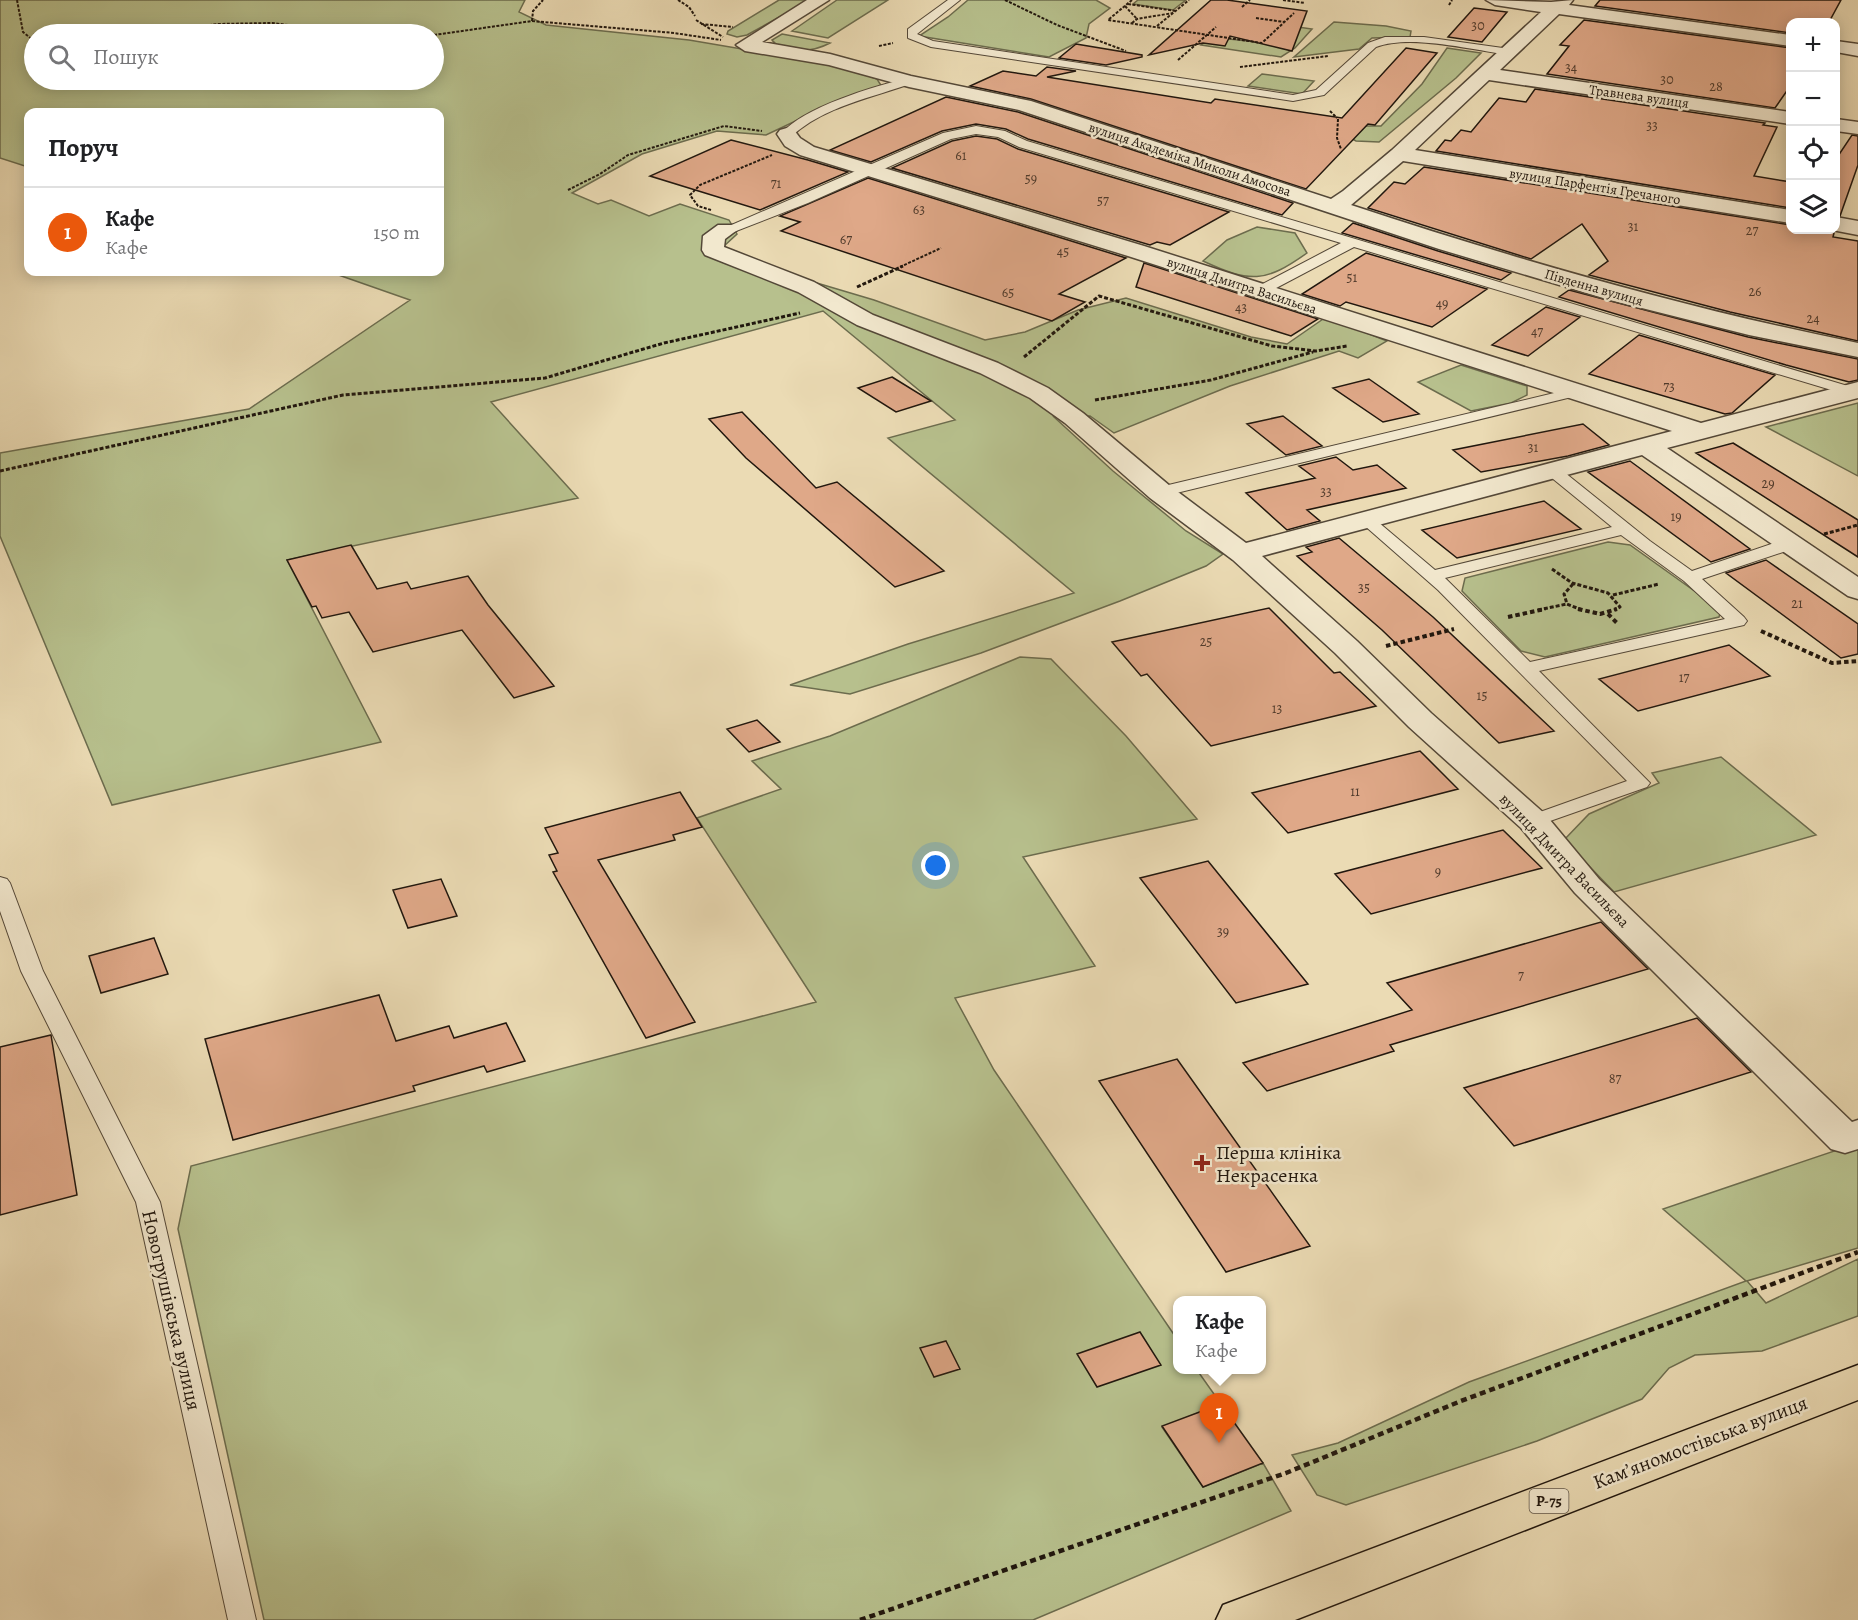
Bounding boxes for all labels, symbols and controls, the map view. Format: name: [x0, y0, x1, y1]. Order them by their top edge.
house number: 30: [1471, 16, 1485, 35]
map controls: [1786, 18, 1840, 234]
button: +: [1786, 18, 1840, 72]
search box: [24, 24, 444, 90]
icon: search: [45, 41, 78, 74]
text: Пошук: [93, 42, 159, 72]
house number: 34: [1565, 58, 1577, 77]
house number: 30: [1660, 70, 1674, 89]
button: −: [1786, 72, 1840, 126]
house number: 28: [1709, 77, 1723, 96]
street label: Травнева вулиця: [1588, 80, 1690, 113]
house number: 33: [1646, 116, 1658, 135]
street label: вулиця Академіка Миколи Амосова: [1086, 118, 1294, 201]
button: locate: [1786, 126, 1840, 180]
text: Поруч: [48, 130, 119, 165]
house number: 61: [955, 146, 967, 165]
street label: вулиця Парфентія Гречаного: [1508, 164, 1682, 209]
house number: 59: [1025, 169, 1037, 188]
house number: 71: [771, 174, 782, 193]
button: layers: [1786, 180, 1840, 234]
house number: 57: [1097, 191, 1109, 210]
house number: 63: [913, 200, 925, 219]
text: Кафе: [105, 204, 154, 234]
house number: 31: [1628, 217, 1639, 236]
text: 1: [64, 219, 71, 246]
text: 150 m: [373, 219, 420, 246]
house number: 27: [1746, 221, 1758, 240]
house number: 67: [840, 230, 852, 249]
text: Кафе: [105, 234, 148, 261]
house number: 45: [1057, 242, 1069, 261]
street label: вулиця Дмитра Васильєва: [1164, 252, 1320, 319]
street label: Південна вулиця: [1542, 264, 1646, 311]
house number: 51: [1347, 268, 1358, 287]
house number: 26: [1748, 282, 1762, 301]
house number: 65: [1002, 283, 1014, 302]
house number: 49: [1436, 294, 1448, 313]
house number: 43: [1235, 298, 1247, 317]
house number: 24: [1807, 309, 1820, 328]
house number: 47: [1531, 322, 1543, 341]
house number: 73: [1663, 377, 1675, 396]
house number: 31: [1528, 438, 1539, 457]
house number: 29: [1761, 474, 1775, 493]
house number: 33: [1320, 482, 1332, 501]
house number: 19: [1670, 507, 1682, 526]
house number: 35: [1358, 578, 1370, 597]
house number: 21: [1791, 594, 1803, 613]
house number: 25: [1200, 632, 1212, 651]
house number: 17: [1679, 668, 1689, 687]
house number: 15: [1477, 686, 1487, 705]
house number: 13: [1272, 699, 1282, 718]
house number: 11: [1350, 782, 1360, 801]
street label: вулиця Дмитра Васильєва: [1494, 789, 1635, 933]
your location: [921, 851, 950, 880]
house number: 9: [1435, 862, 1441, 881]
house number: 39: [1217, 922, 1229, 941]
house number: 7: [1518, 966, 1524, 985]
house number: 87: [1609, 1069, 1621, 1088]
place label: Перша клініка Некрасенка: [1216, 1139, 1342, 1189]
marker: Перша клініка Некрасенка: [1193, 1154, 1211, 1172]
street label: Новогрушівська вулиця: [135, 1207, 208, 1413]
popup: [1173, 1296, 1266, 1374]
text: Кафе: [1195, 1307, 1244, 1337]
text: Кафе: [1195, 1337, 1238, 1364]
street label: Камʼяномостівська вулиця: [1589, 1389, 1811, 1496]
pin: 1: [1200, 1394, 1238, 1443]
road number: Р-75: [1530, 1489, 1568, 1513]

